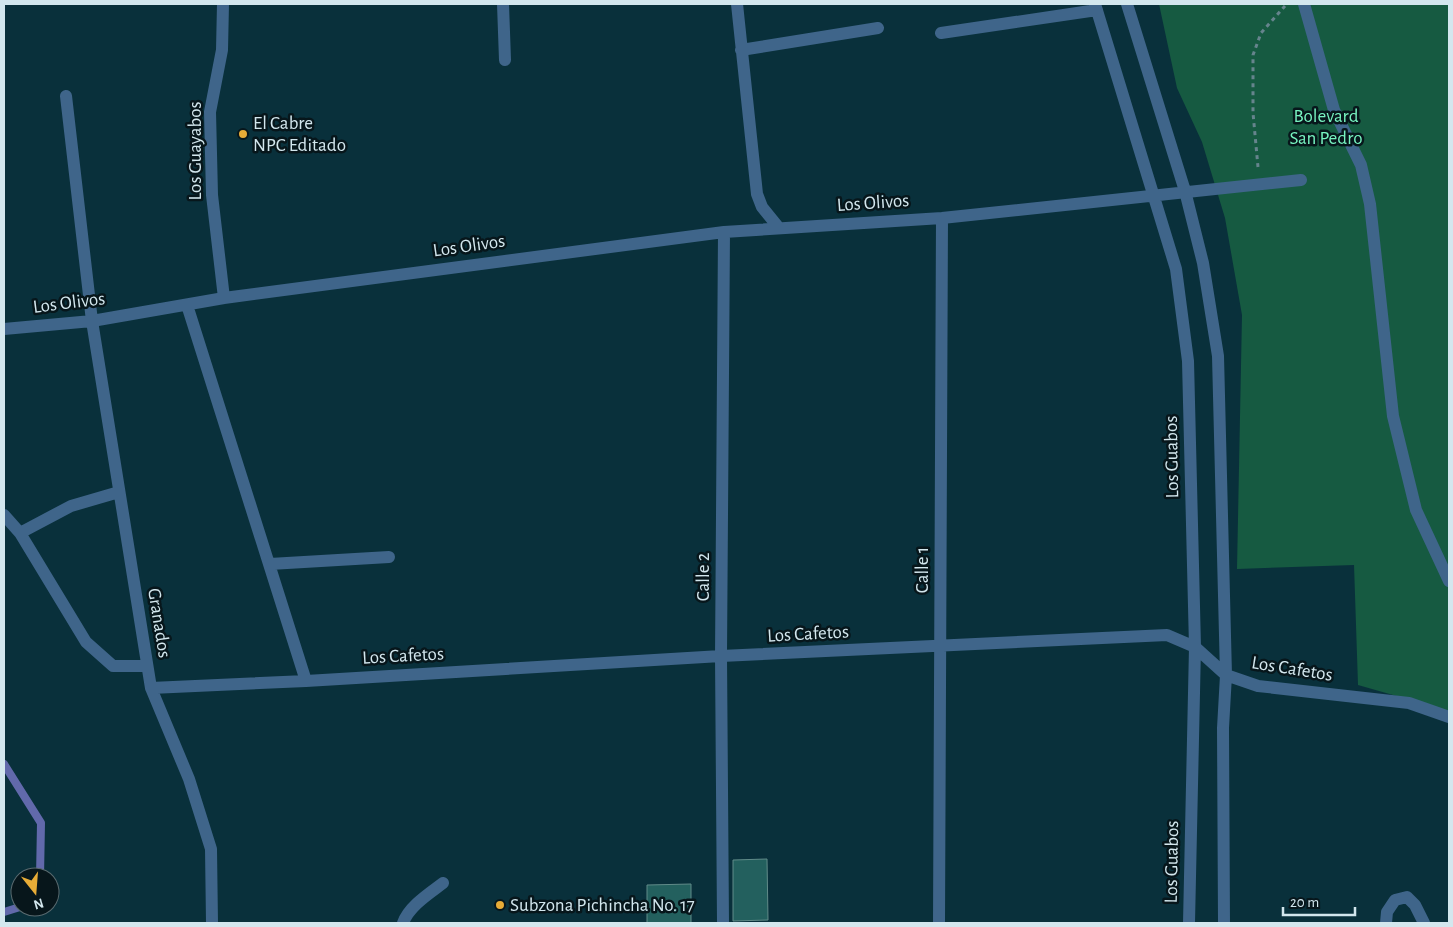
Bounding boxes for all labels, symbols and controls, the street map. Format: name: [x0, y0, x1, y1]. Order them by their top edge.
street label: Los Guayabos: [186, 101, 205, 201]
park label: Bolevard San Pedro: [1289, 107, 1363, 148]
place label: El Cabre NPC Editado: [253, 114, 346, 155]
marker: El Cabre NPC Editado: [237, 128, 249, 140]
street label: Los Olivos: [836, 191, 910, 215]
street label: Los Olivos: [432, 232, 506, 260]
street label: Los Olivos: [32, 289, 106, 317]
street label: Los Guabos: [1162, 415, 1182, 499]
street label: Calle 1: [913, 547, 932, 593]
street label: Calle 2: [694, 552, 713, 601]
street label: Granados: [144, 587, 174, 659]
street label: Los Cafetos: [767, 622, 849, 646]
street label: Los Cafetos: [362, 644, 444, 668]
street label: Los Cafetos: [1250, 653, 1334, 685]
street label: Los Guabos: [1162, 820, 1182, 904]
north arrow: [10, 867, 60, 917]
scale bar: [1283, 884, 1356, 916]
text: N: [32, 895, 45, 912]
text: 20 m: [1290, 895, 1319, 910]
place label: Subzona Pichincha No. 17: [510, 896, 695, 915]
marker: Subzona Pichincha No. 17: [494, 899, 506, 911]

